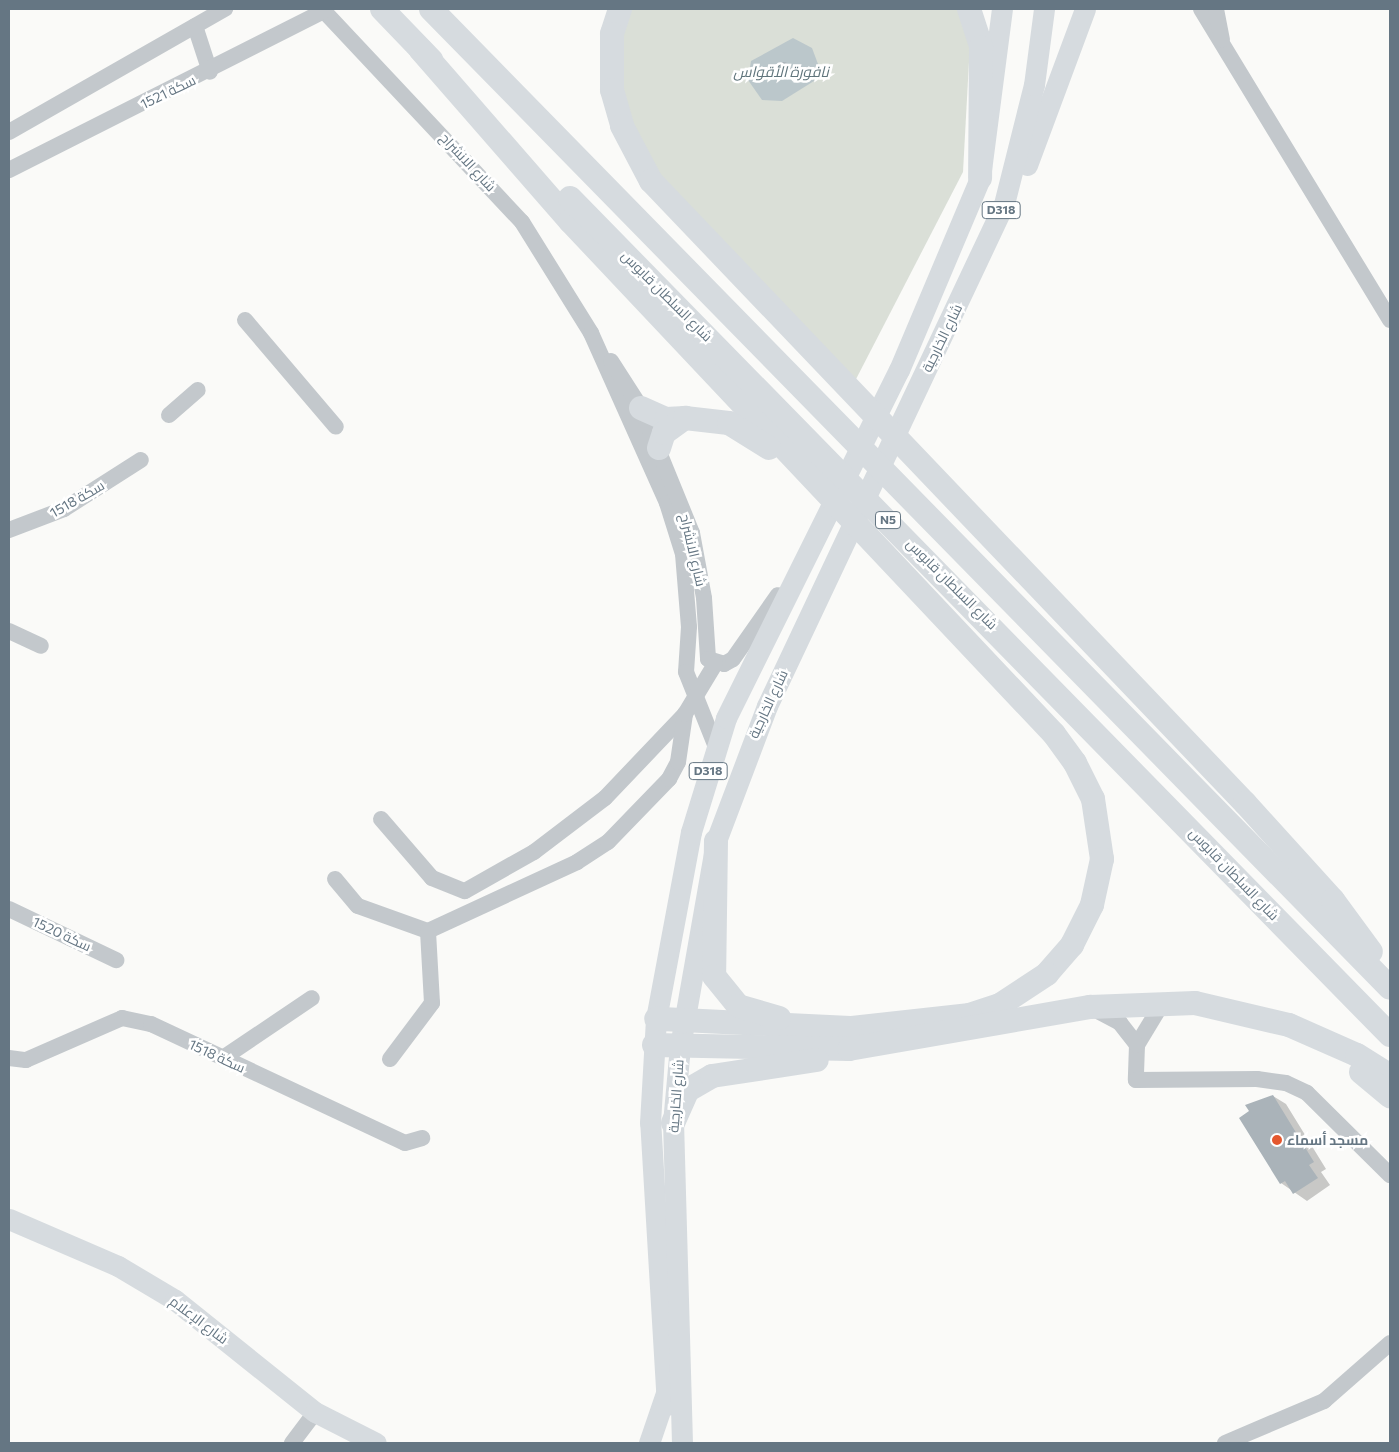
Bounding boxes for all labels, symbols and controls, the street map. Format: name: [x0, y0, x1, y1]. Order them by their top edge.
water label: نافورة الأقواس: [733, 63, 829, 81]
street label: سكة 1521: [138, 71, 198, 113]
street label: شارع الانشراح: [437, 129, 499, 195]
road number: D318: [981, 200, 1021, 220]
street label: شارع السلطان قابوس: [618, 247, 716, 345]
street label: شارع الخارجية: [918, 301, 966, 375]
street label: سكة 1518: [47, 477, 107, 521]
road number: N5: [874, 510, 902, 530]
street label: شارع الانشراح: [676, 512, 710, 588]
street label: شارع السلطان قابوس: [903, 535, 1001, 633]
street label: شارع الخارجية: [745, 667, 791, 741]
road number: D318: [688, 761, 728, 780]
street label: شارع السلطان قابوس: [1186, 824, 1282, 924]
street label: سكة 1520: [30, 913, 94, 955]
street label: سكة 1518: [186, 1036, 248, 1076]
street label: شارع الخارجية: [665, 1059, 687, 1133]
place label: مسجد أسماء: [1287, 1132, 1368, 1148]
marker: مسجد أسماء: [1271, 1134, 1283, 1146]
street label: شارع الإعلام: [166, 1293, 232, 1347]

